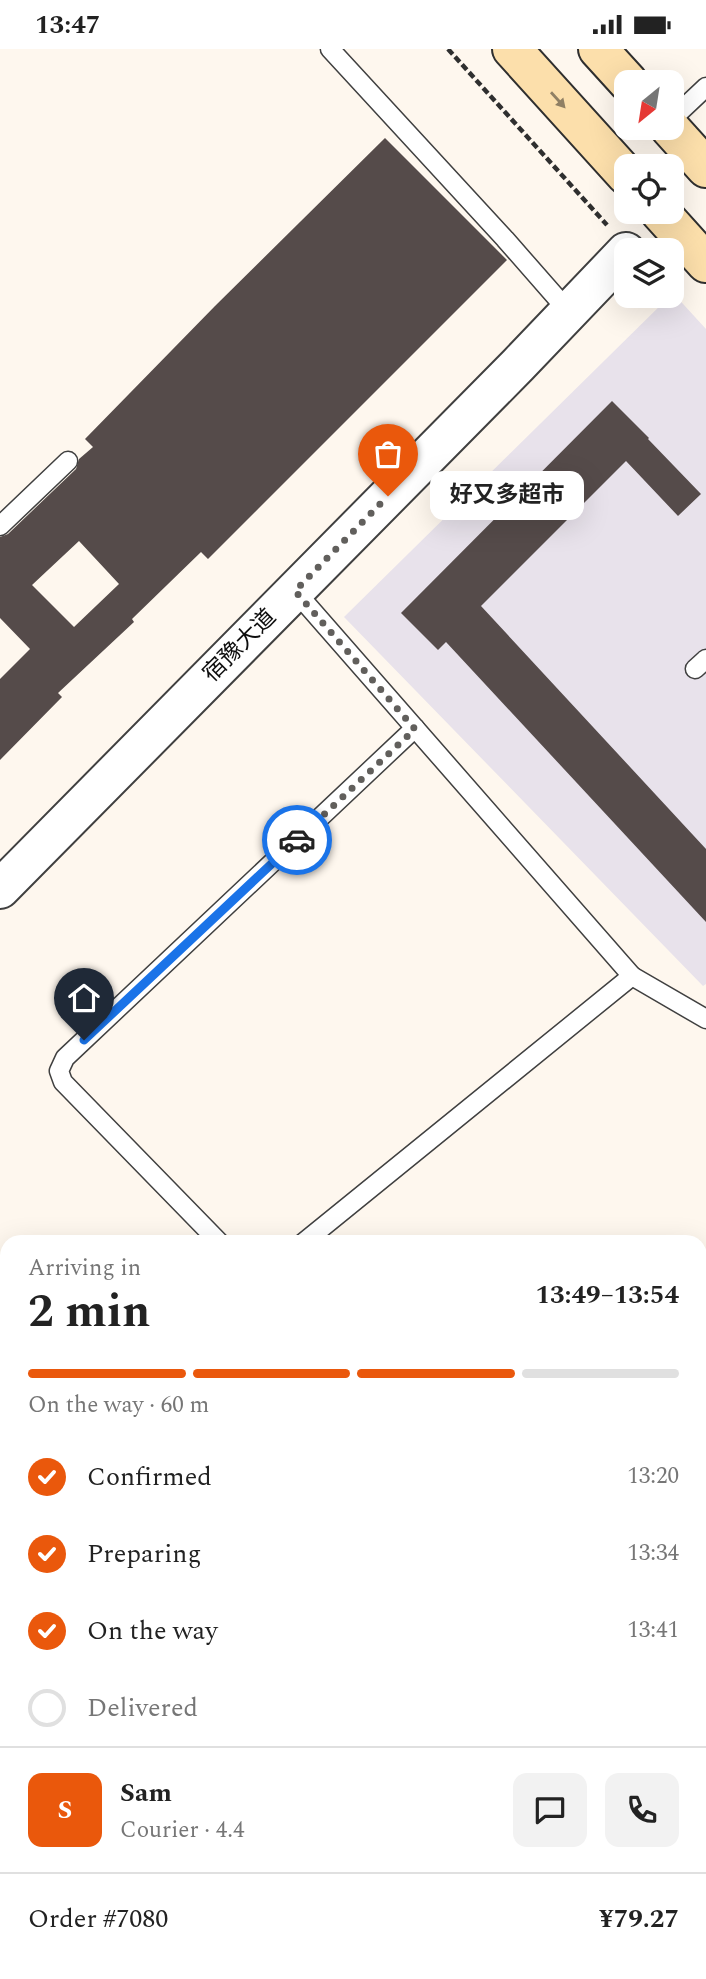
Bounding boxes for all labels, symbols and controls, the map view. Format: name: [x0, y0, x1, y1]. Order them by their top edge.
text: 13:47: [35, 5, 100, 45]
north arrow: [614, 70, 684, 140]
map controls: [614, 70, 684, 308]
one-way arrow: [550, 91, 565, 108]
button: locate: [614, 154, 684, 224]
button: layers: [614, 238, 684, 308]
pin: [358, 424, 418, 496]
icon: bag: [369, 435, 407, 473]
callout: 好又多超市: [430, 471, 584, 521]
text: 好又多超市: [450, 478, 565, 513]
street label: 宿豫大道: [195, 601, 285, 691]
courier: [262, 805, 332, 875]
icon: car: [278, 821, 316, 859]
pin: [54, 968, 114, 1040]
icon: home: [65, 979, 103, 1017]
text: Arriving in: [28, 1251, 141, 1286]
text: 13:49–13:54: [535, 1275, 679, 1315]
text: 2 min: [28, 1277, 150, 1347]
text: On the way · 60 m: [28, 1388, 209, 1423]
text: Confirmed: [87, 1457, 212, 1497]
icon: check: [28, 1458, 66, 1496]
text: 13:20: [627, 1459, 679, 1494]
text: Preparing: [87, 1534, 201, 1574]
icon: check: [28, 1535, 66, 1573]
text: 13:34: [627, 1536, 679, 1571]
text: On the way: [87, 1611, 218, 1651]
icon: check: [28, 1612, 66, 1650]
text: 13:41: [627, 1613, 679, 1648]
text: Delivered: [87, 1688, 198, 1728]
text: Sam: [120, 1773, 172, 1813]
button: chat: [513, 1773, 587, 1847]
button: phone: [605, 1773, 679, 1847]
text: S: [58, 1790, 72, 1830]
text: Courier · 4.4: [120, 1813, 245, 1848]
text: Order #7080: [28, 1899, 168, 1939]
text: ¥79.27: [599, 1899, 679, 1939]

